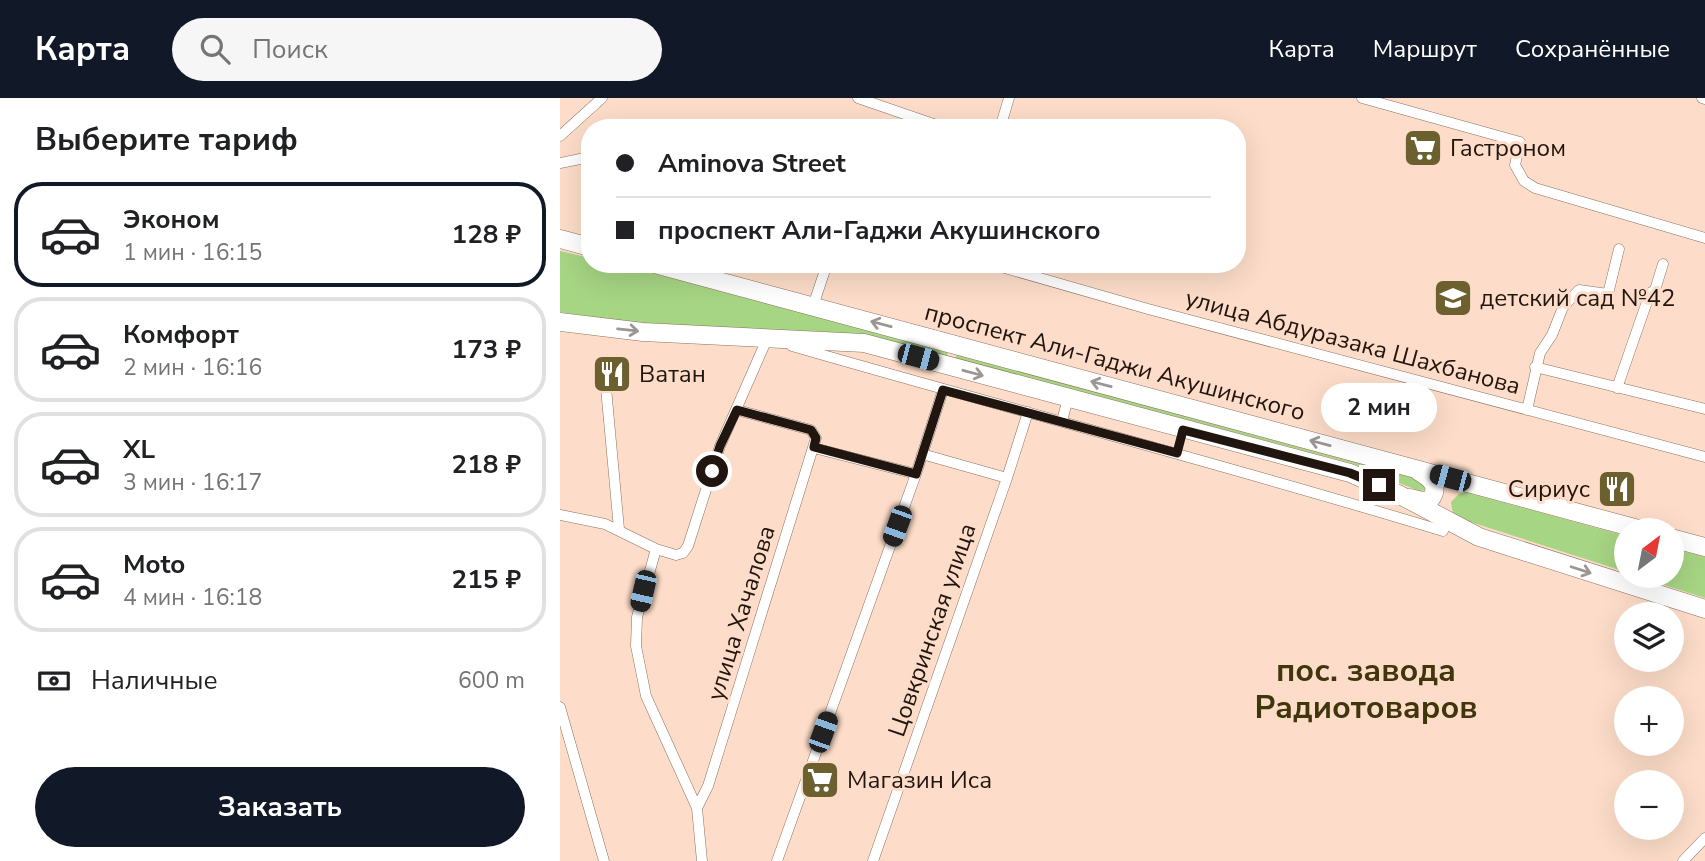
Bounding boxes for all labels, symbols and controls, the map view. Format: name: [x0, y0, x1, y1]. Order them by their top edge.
search box: [172, 18, 662, 81]
text: Карта: [35, 27, 130, 72]
icon: search: [196, 30, 234, 68]
text: Поиск: [252, 32, 328, 67]
text: Карта: [1269, 33, 1335, 65]
text: Маршрут: [1373, 33, 1477, 65]
text: Сохранённые: [1515, 33, 1670, 65]
text: Выберите тариф: [35, 118, 298, 161]
supermarket icon: Гастроном: [1402, 127, 1444, 169]
place label: Гастроном: [1450, 132, 1566, 164]
text: Aminova Street: [658, 146, 846, 181]
text: Эконом: [123, 202, 220, 237]
icon: car: [39, 203, 102, 266]
text: проспект Али-Гаджи Акушинского: [658, 213, 1101, 248]
text: 128 ₽: [452, 217, 521, 252]
text: 1 мин · 16:15: [123, 237, 262, 268]
school or university icon: детский сад №42: [1432, 277, 1474, 319]
street label: улица Абдуразака Шахбанова: [1182, 282, 1524, 402]
place label: детский сад №42: [1480, 282, 1675, 314]
street label: проспект Али-Гаджи Акушинского: [921, 296, 1309, 428]
text: Комфорт: [123, 317, 239, 352]
one-way arrow: [870, 317, 892, 330]
icon: car: [39, 318, 102, 381]
one-way arrow: [616, 324, 639, 337]
text: 173 ₽: [452, 332, 521, 367]
car: [895, 341, 942, 373]
text: 2 мин · 16:16: [123, 352, 262, 383]
restaurant icon: Ватан: [591, 353, 633, 395]
place label: Ватан: [639, 358, 706, 390]
one-way arrow: [962, 367, 984, 380]
one-way arrow: [1090, 376, 1112, 389]
callout: 2 мин: [1321, 384, 1437, 432]
text: 2 мин: [1347, 392, 1411, 423]
text: XL: [123, 432, 155, 467]
icon: car: [39, 433, 102, 496]
one-way arrow: [1309, 435, 1331, 448]
text: 218 ₽: [452, 447, 521, 482]
route start: [696, 455, 728, 487]
car: [1427, 462, 1474, 494]
text: 3 мин · 16:17: [123, 467, 262, 498]
restaurant icon: Сириус: [1596, 468, 1638, 510]
route end: [1363, 469, 1395, 501]
place label: Сириус: [1508, 473, 1590, 505]
car: [880, 503, 915, 549]
north arrow: [1614, 518, 1684, 588]
map controls: [1614, 518, 1684, 840]
street label: Цовкринская улица: [880, 519, 984, 741]
street label: улица Хачалова: [699, 522, 783, 704]
text: Moto: [123, 547, 185, 582]
icon: car: [39, 548, 102, 611]
text: 215 ₽: [452, 562, 521, 597]
one-way arrow: [1570, 565, 1592, 578]
car: [629, 568, 658, 614]
text: 4 мин · 16:18: [123, 582, 262, 613]
button: layers: [1614, 602, 1684, 672]
district label: пос. завода Радиотоваров: [1254, 649, 1478, 729]
icon: cash: [35, 662, 73, 700]
text: Наличные: [91, 663, 218, 698]
text: 600 m: [458, 665, 525, 696]
button: +: [1614, 686, 1684, 756]
car: [806, 709, 841, 755]
supermarket icon: Магазин Иса: [799, 759, 841, 801]
place label: Магазин Иса: [847, 764, 992, 796]
button: Заказать: [35, 767, 525, 847]
button: −: [1614, 770, 1684, 840]

